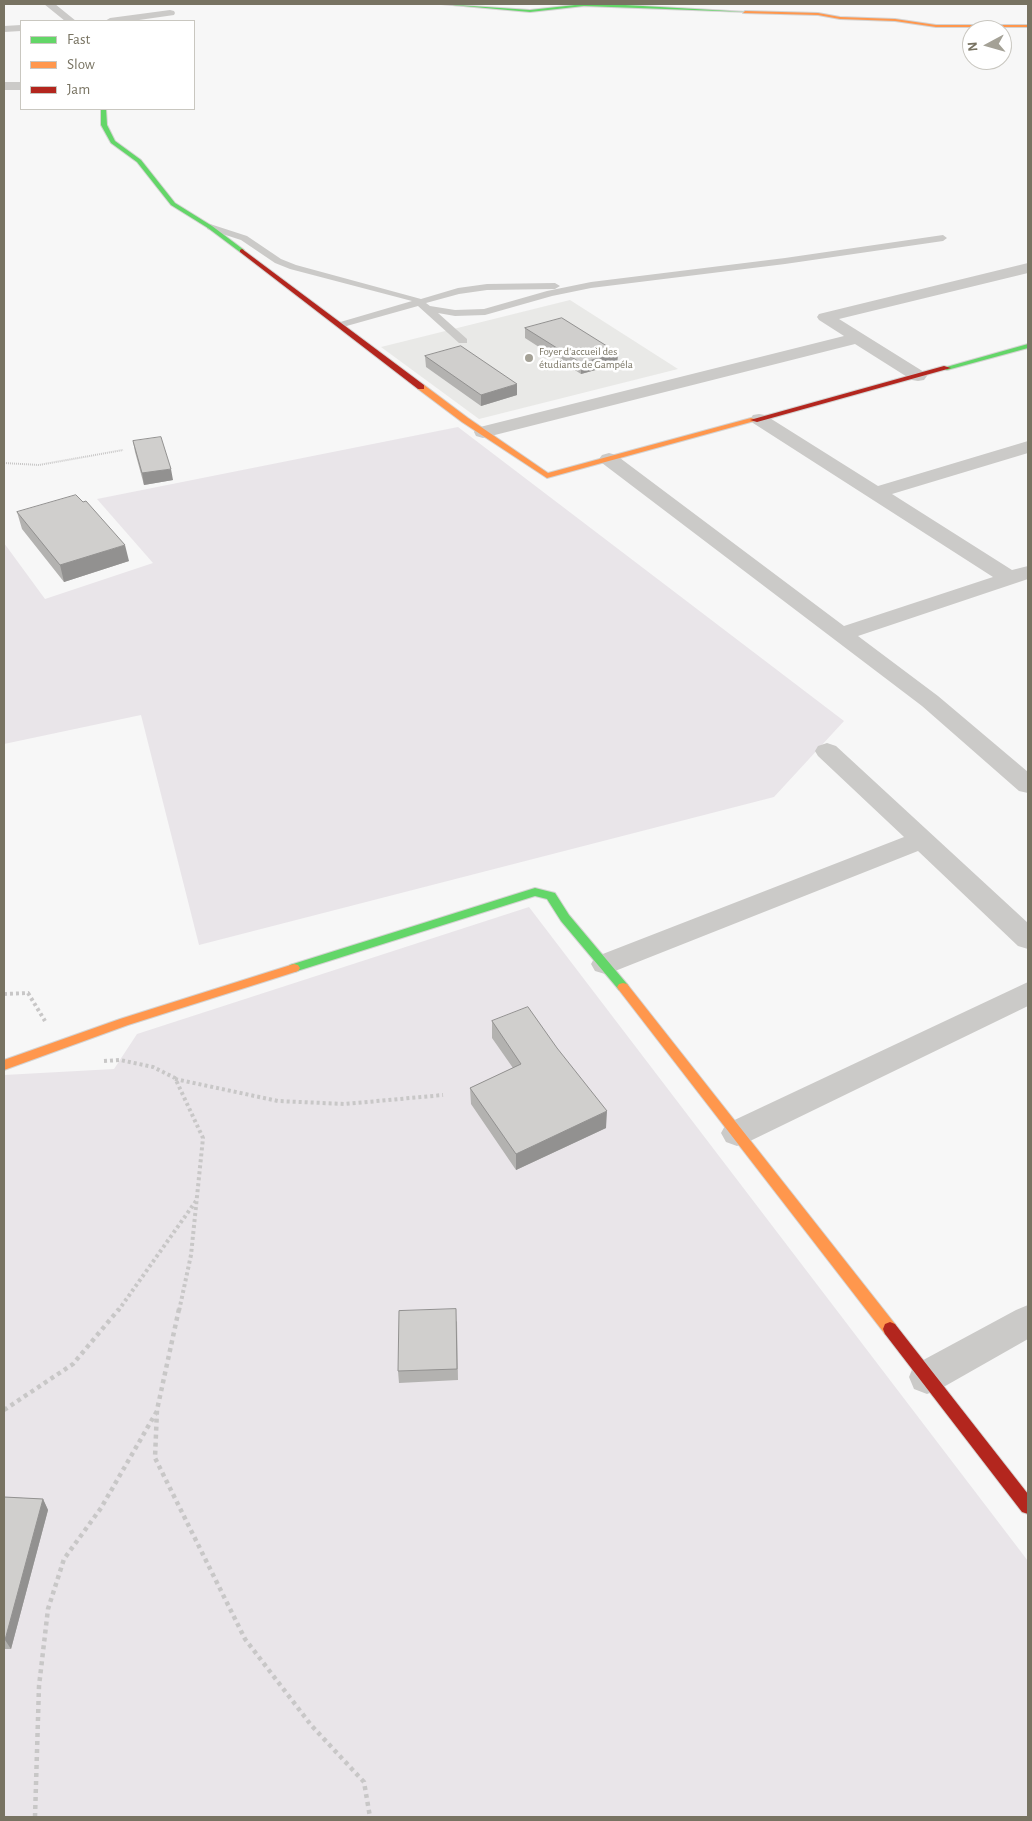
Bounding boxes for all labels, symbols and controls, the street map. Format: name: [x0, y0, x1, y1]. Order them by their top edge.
legend: [20, 20, 195, 110]
north arrow: [962, 20, 1012, 70]
text: Fast: [67, 32, 90, 47]
text: N: [966, 41, 981, 52]
text: Slow: [67, 57, 95, 72]
text: Jam: [67, 82, 90, 97]
place label: Foyer d'accueil des étudiants de Gampéla: [539, 345, 633, 371]
marker: Foyer d'accueil des étudiants de Gampéla: [523, 352, 535, 364]

